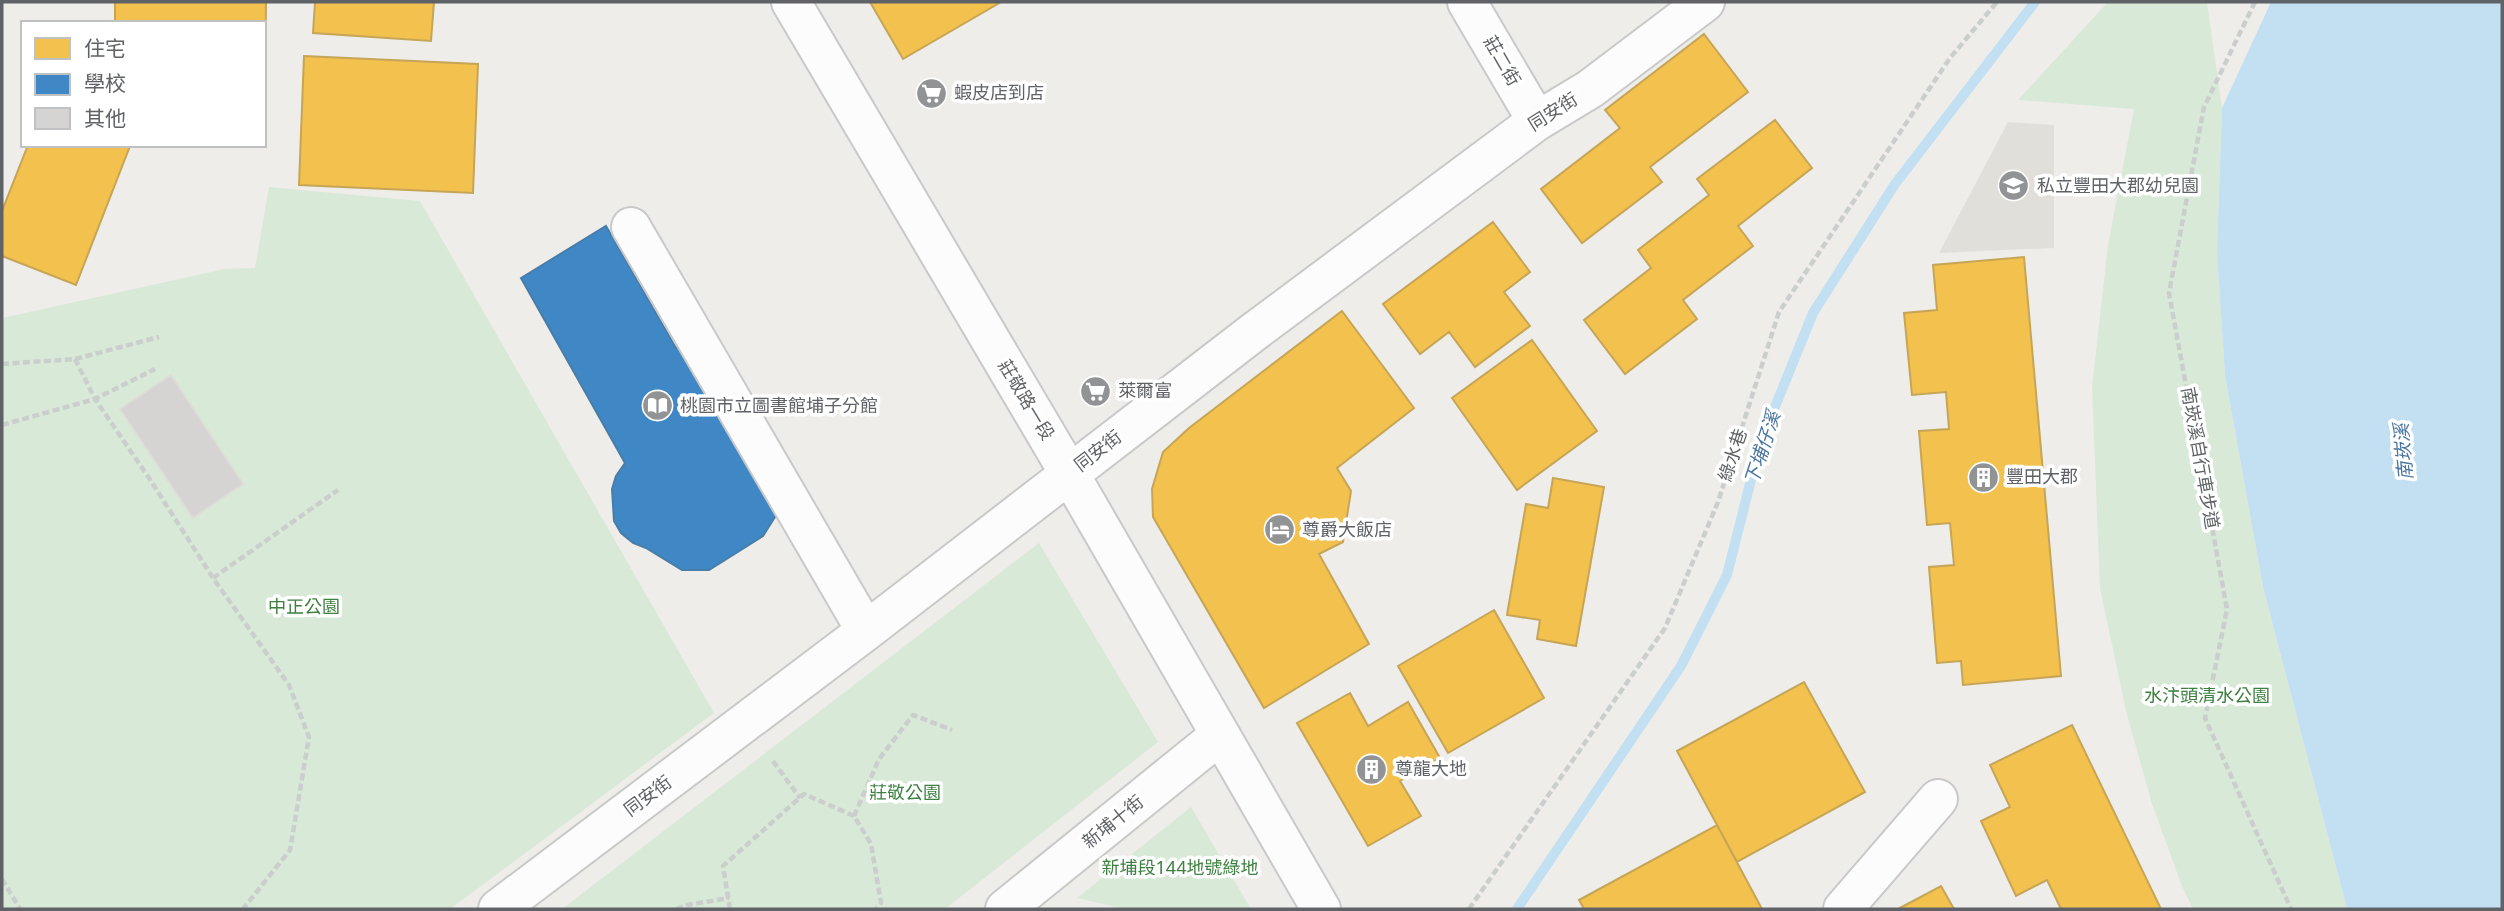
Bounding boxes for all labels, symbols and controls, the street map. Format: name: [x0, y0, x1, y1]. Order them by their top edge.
legend: [21, 21, 266, 147]
street label: 莊二街: [1479, 31, 1527, 90]
text: 住宅: [84, 34, 126, 62]
text: 學校: [84, 69, 126, 97]
supermarket icon: 蝦皮店到店: [914, 76, 948, 110]
place label: 蝦皮店到店: [954, 80, 1044, 104]
street label: 同安街: [1523, 87, 1582, 136]
text: 其他: [84, 104, 126, 132]
school or university icon: 私立豐田大郡幼兒園: [1997, 169, 2031, 203]
place label: 私立豐田大郡幼兒園: [2037, 173, 2199, 197]
street label: 莊敬路一段: [993, 355, 1060, 444]
supermarket icon: 萊爾富: [1078, 374, 1112, 408]
place label: 萊爾富: [1118, 378, 1172, 402]
street label: 南崁溪自行車步道: [2177, 385, 2225, 531]
library icon: 桃園市立圖書館埔子分館: [640, 389, 674, 423]
place label: 桃園市立圖書館埔子分館: [680, 393, 878, 417]
water label: 下埔仔溪: [1738, 405, 1787, 488]
water label: 南崁溪: [2387, 419, 2418, 482]
street label: 同安街: [1069, 424, 1126, 476]
street label: 綠水巷: [1712, 425, 1752, 484]
building icon: 豐田大郡: [1966, 460, 2000, 494]
place label: 豐田大郡: [2006, 464, 2078, 488]
hotel icon: 尊爵大飯店: [1262, 513, 1296, 547]
place label: 尊爵大飯店: [1302, 517, 1392, 541]
park label: 中正公園: [268, 594, 340, 618]
park label: 水汴頭清水公園: [2144, 683, 2270, 707]
building icon: 尊龍大地: [1355, 752, 1389, 786]
place label: 尊龍大地: [1395, 756, 1467, 780]
street label: 同安街: [619, 769, 676, 821]
park label: 莊敬公園: [869, 780, 941, 804]
street label: 新埔十街: [1077, 789, 1148, 853]
park label: 新埔段144地號綠地: [1102, 855, 1258, 879]

